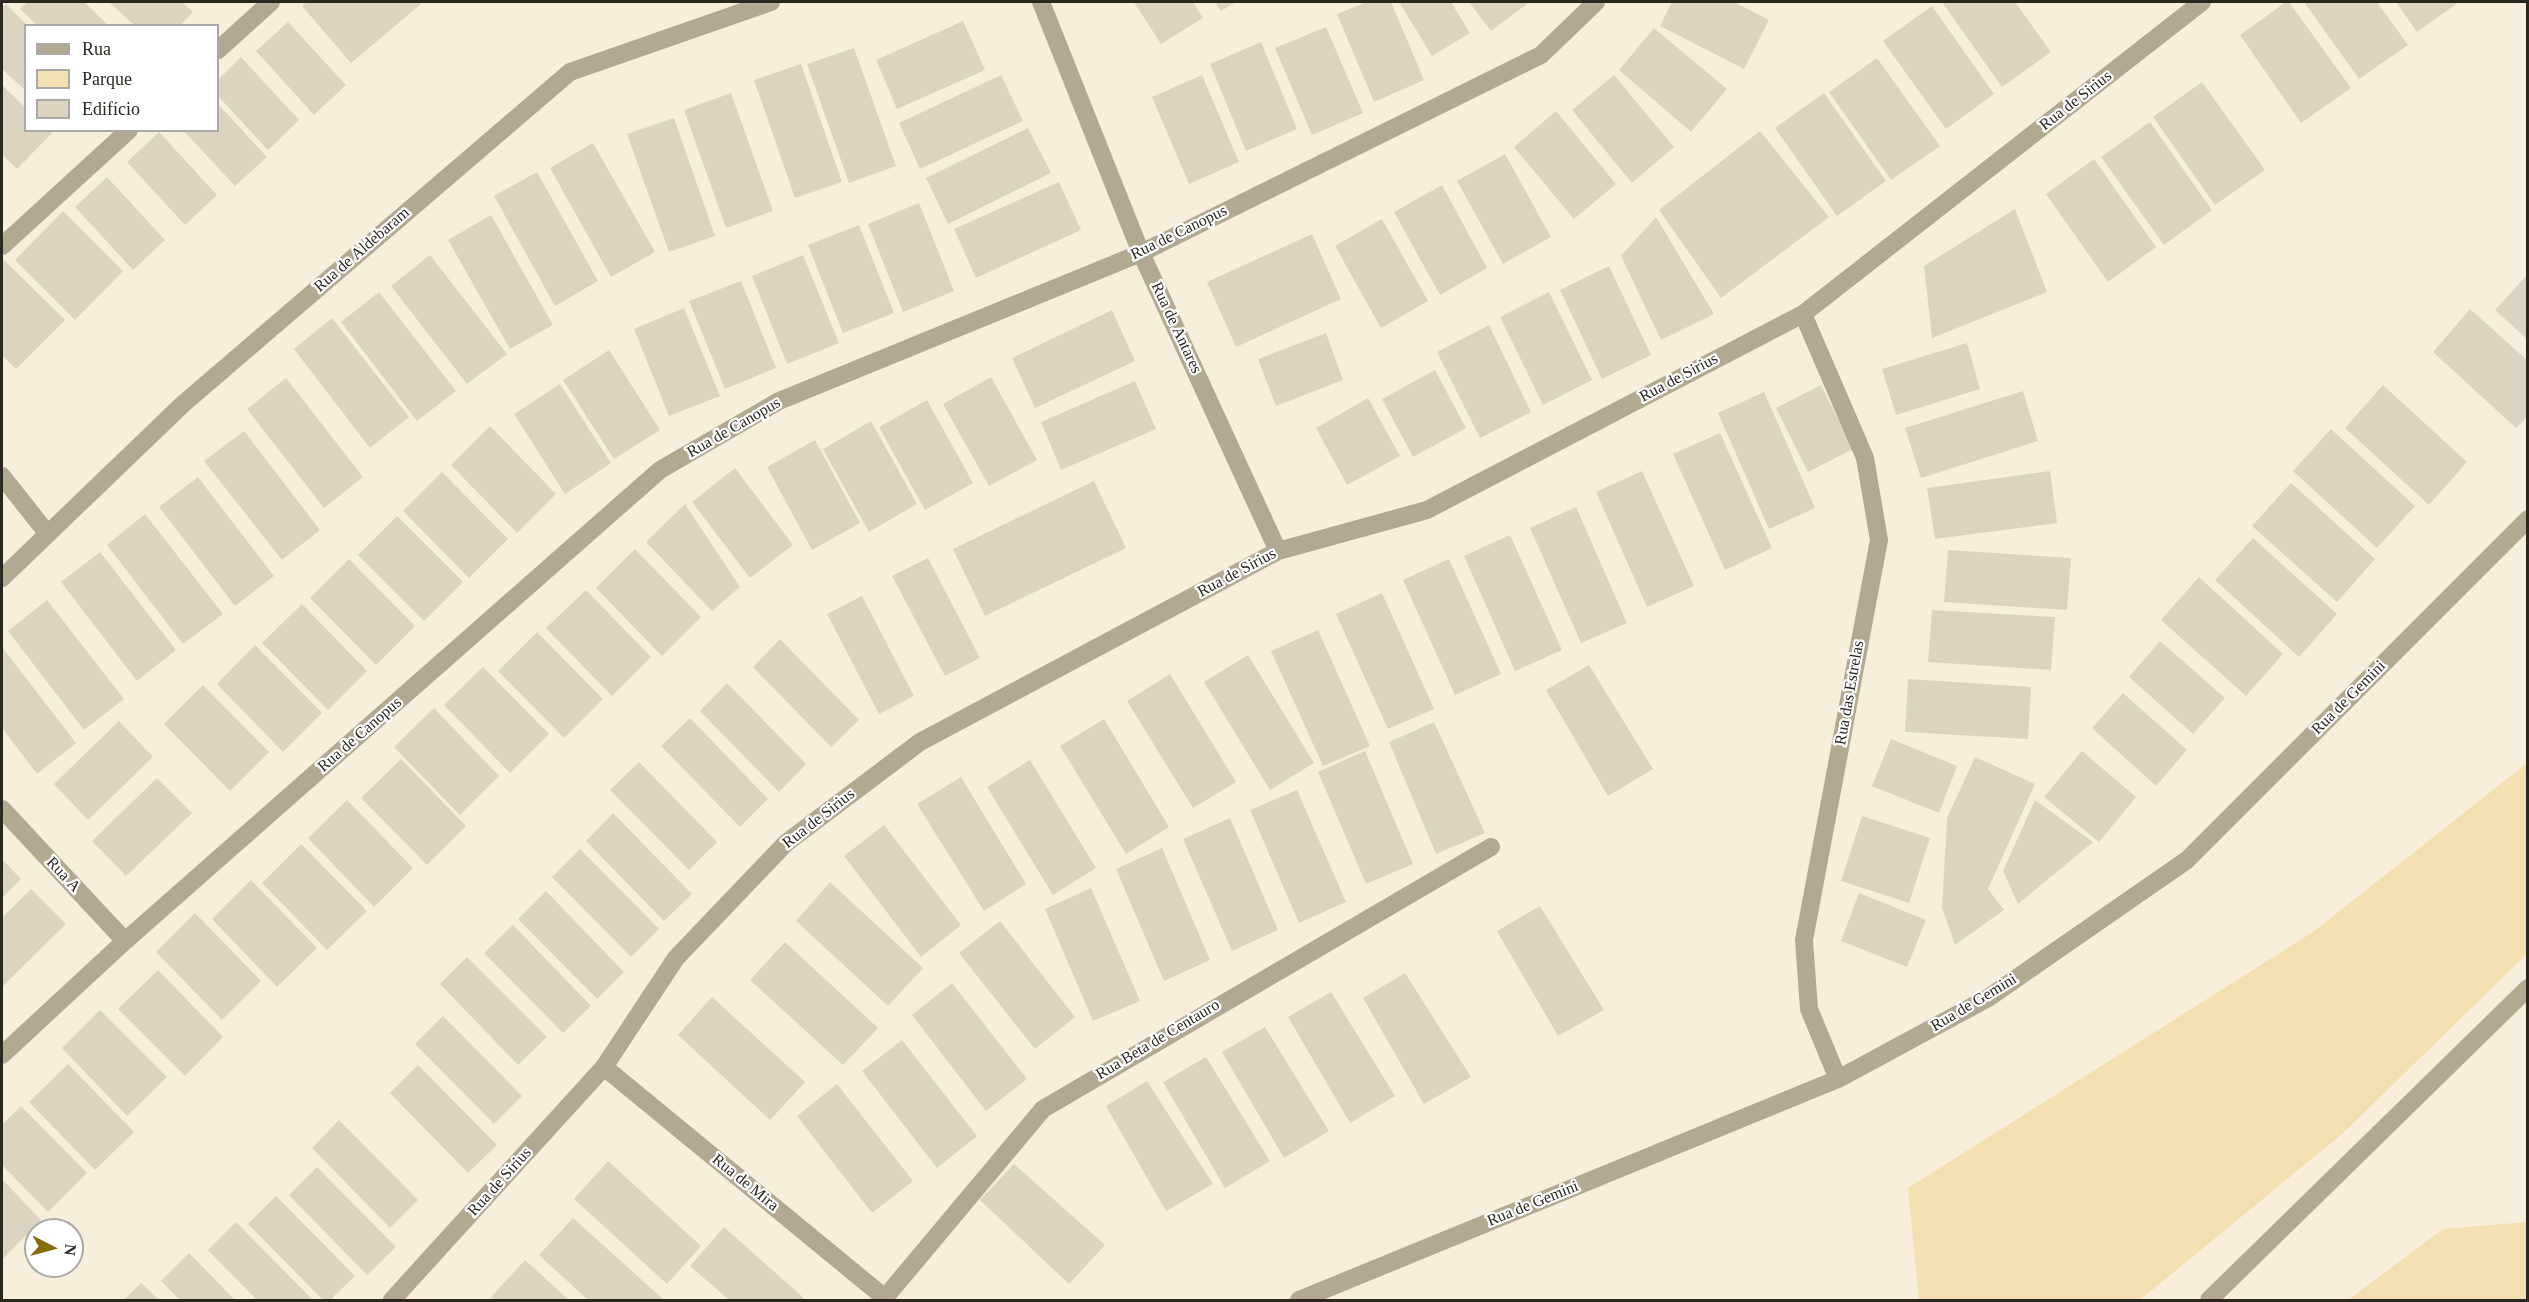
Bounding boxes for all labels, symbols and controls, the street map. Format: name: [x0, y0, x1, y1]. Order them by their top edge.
legend: [24, 24, 219, 132]
text: Rua: [82, 39, 111, 59]
street label: Rua de Sirius: [2036, 67, 2116, 135]
text: Parque: [82, 69, 132, 89]
text: Edifício: [82, 99, 140, 119]
street label: Rua de Canopus: [1128, 201, 1230, 265]
street label: Rua de Aldebaram: [310, 203, 414, 297]
street label: Rua de Antares: [1146, 279, 1206, 377]
street label: Rua de Sirius: [1636, 349, 1722, 407]
street label: Rua de Canopus: [684, 393, 784, 463]
street label: Rua de Sirius: [1194, 544, 1280, 602]
street label: Rua das Estrelas: [1831, 639, 1869, 747]
street label: Rua de Gemini: [2308, 657, 2390, 739]
street label: Rua de Canopus: [314, 693, 406, 777]
street label: Rua de Sirius: [779, 785, 859, 853]
street label: Rua A: [42, 853, 84, 897]
street label: Rua de Gemini: [1928, 970, 2020, 1036]
street label: Rua Beta de Centauro: [1093, 996, 1223, 1084]
street label: Rua de Sirius: [464, 1144, 536, 1220]
street label: Rua de Mira: [708, 1150, 782, 1216]
street label: Rua de Gemini: [1484, 1177, 1582, 1231]
north arrow: [24, 1218, 84, 1278]
text: N: [61, 1243, 79, 1256]

